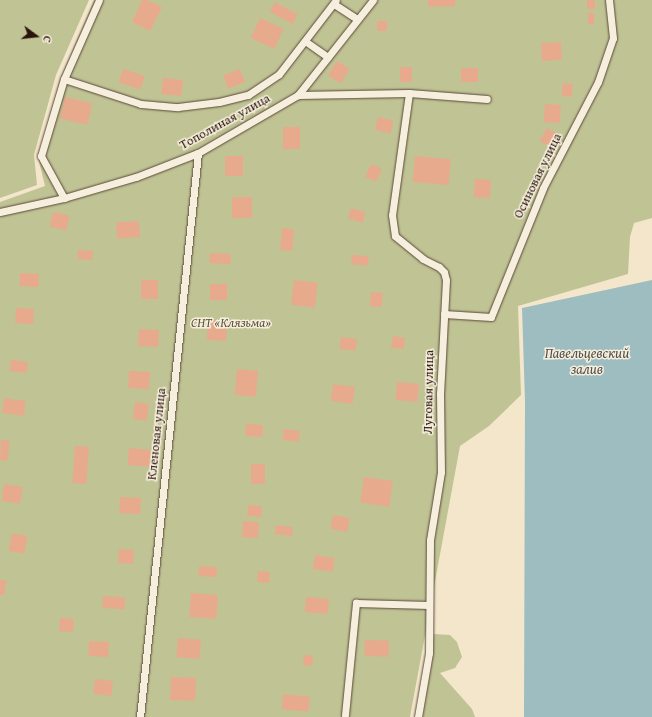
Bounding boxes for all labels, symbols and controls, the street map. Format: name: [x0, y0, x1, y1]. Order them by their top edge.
north arrow: [16, 16, 56, 56]
text: С: [39, 34, 56, 44]
street label: Тополиная улица: [177, 91, 273, 153]
street label: Осиновая улица: [511, 131, 565, 221]
park label: СНТ «Клязьма»: [191, 315, 271, 331]
water label: Павельцевский залив: [545, 345, 629, 378]
street label: Луговая улица: [420, 350, 438, 434]
street label: Кленовая улица: [144, 387, 170, 481]

